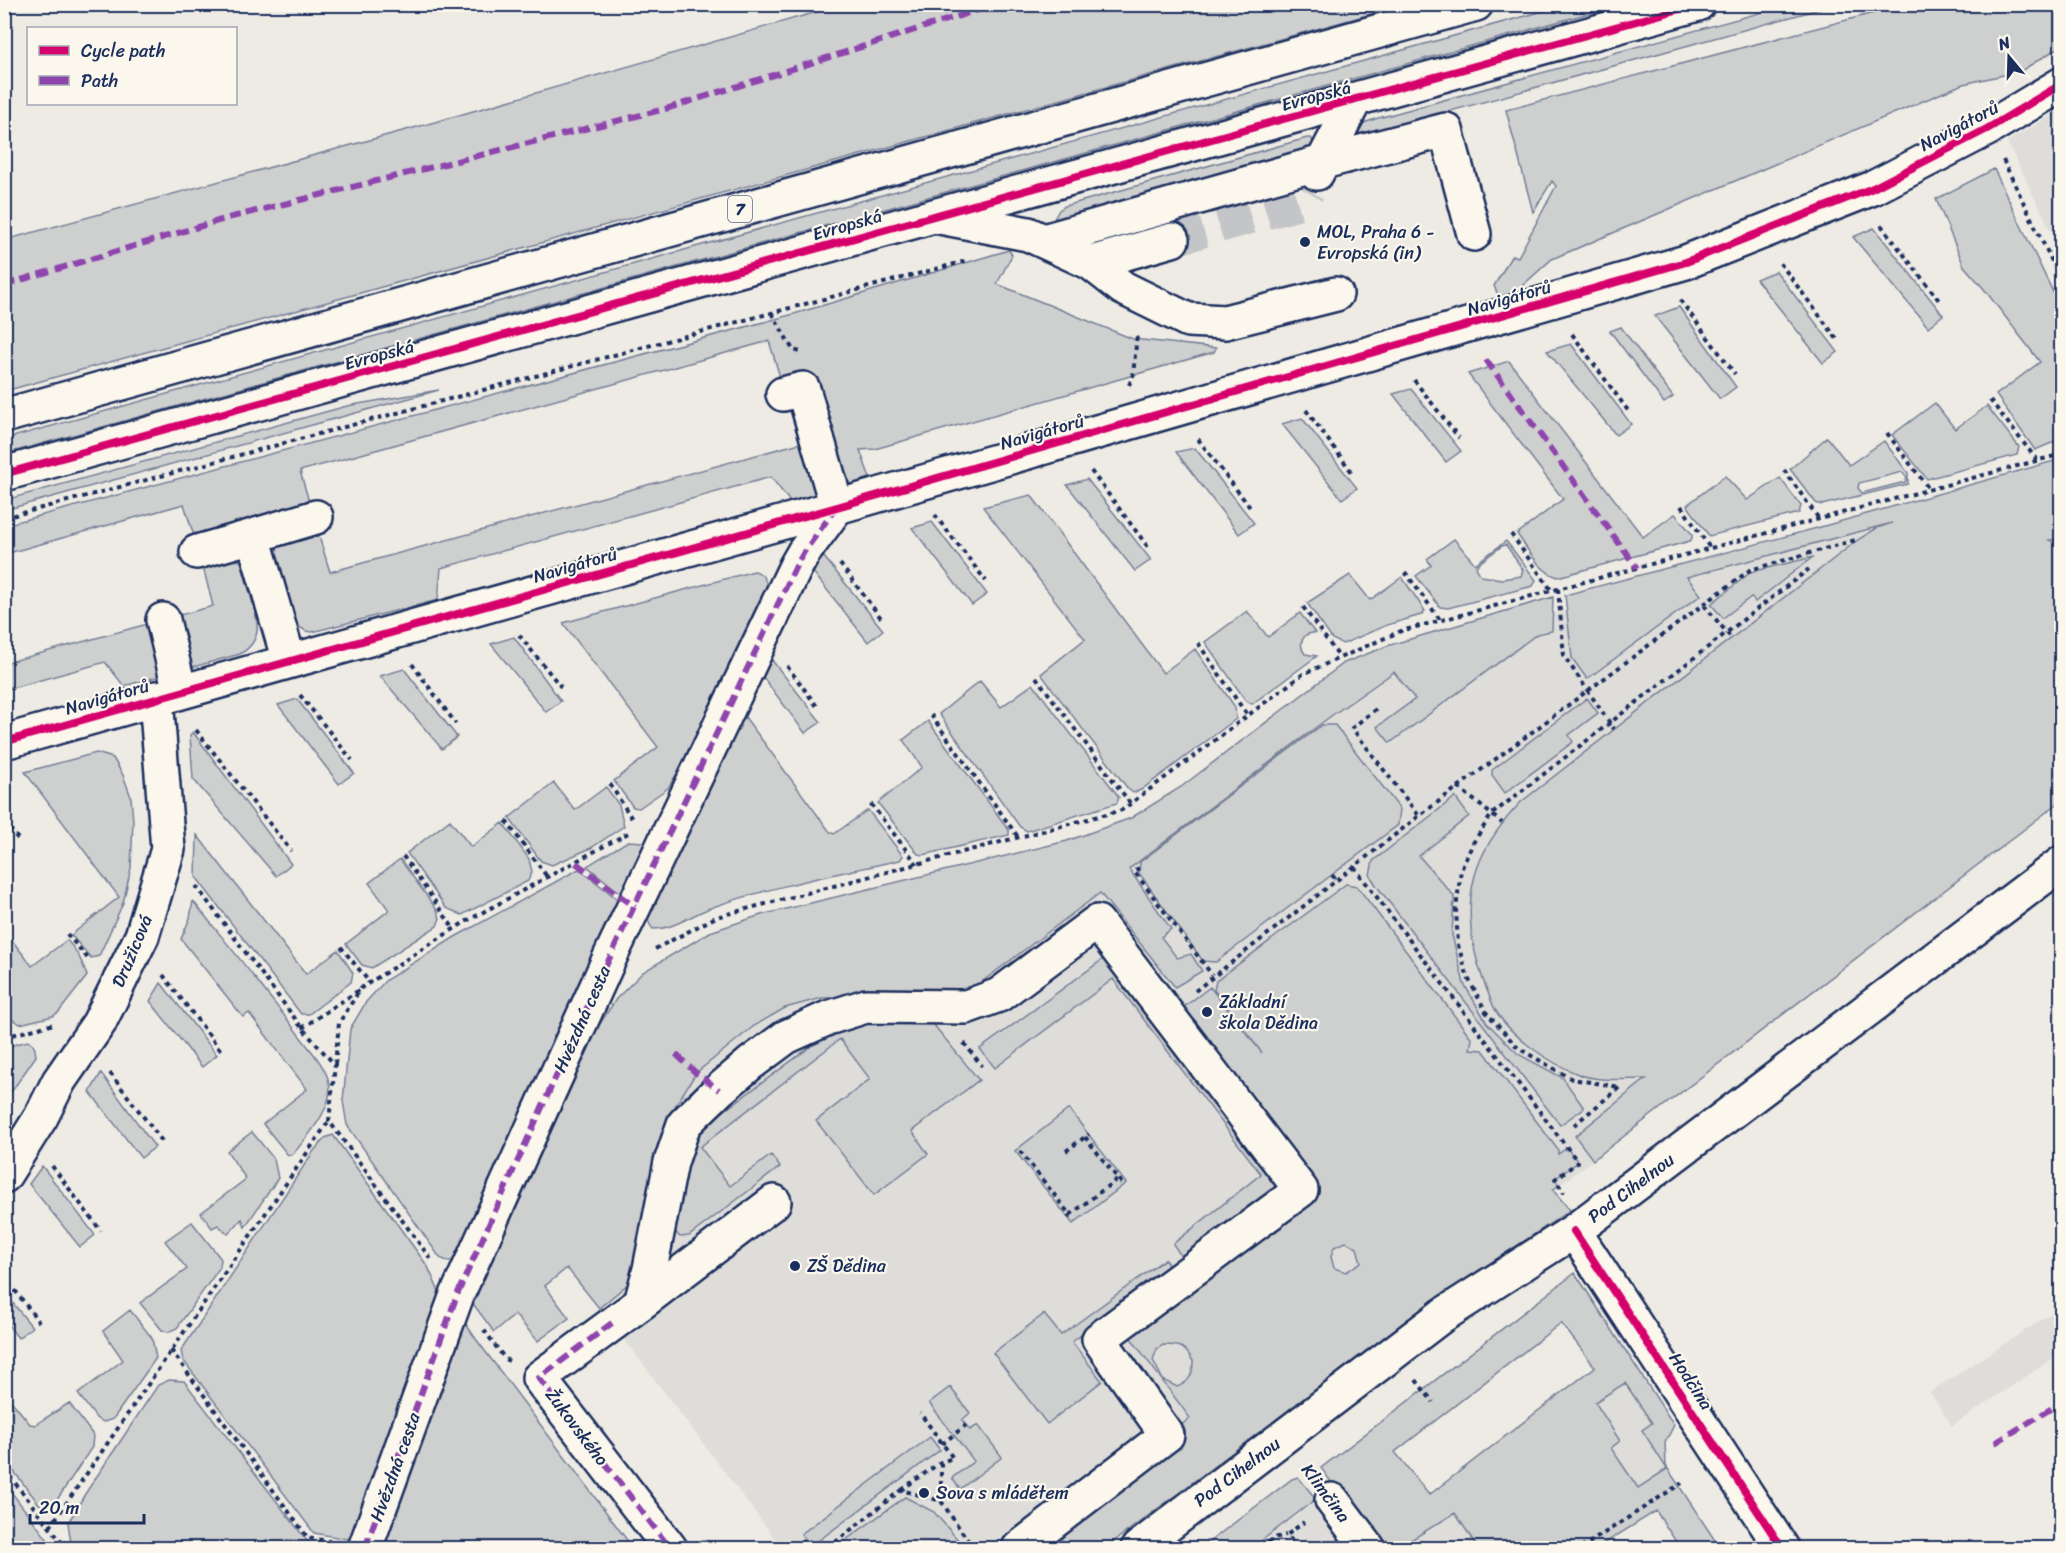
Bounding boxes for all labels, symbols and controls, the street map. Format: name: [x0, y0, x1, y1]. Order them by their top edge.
legend: [27, 27, 237, 105]
north arrow: [1979, 27, 2039, 87]
text: N: [1993, 27, 2015, 59]
text: Cycle path: [81, 35, 165, 67]
text: Path: [81, 65, 118, 97]
street label: Evropská: [1277, 71, 1355, 121]
street label: Navigátorů: [1913, 91, 2005, 160]
road number: 7: [728, 196, 752, 222]
street label: Evropská: [808, 200, 886, 250]
place label: MOL, Praha 6 - Evropská (in): [1317, 216, 1434, 269]
marker: MOL, Praha 6 - Evropská (in): [1298, 235, 1312, 249]
street label: Navigátorů: [1463, 271, 1555, 325]
street label: Evropská: [340, 330, 418, 380]
street label: Navigátorů: [996, 405, 1088, 459]
street label: Navigátorů: [529, 538, 621, 592]
street label: Navigátorů: [61, 670, 153, 724]
street label: Družicová: [102, 909, 162, 993]
street label: Hvězdná cesta: [544, 959, 620, 1078]
place label: Základní škola Dědina: [1218, 986, 1318, 1039]
marker: Základní škola Dědina: [1200, 1005, 1214, 1019]
street label: Pod Cihelnou: [1581, 1144, 1682, 1232]
place label: ZŠ Dědina: [807, 1250, 887, 1282]
marker: ZŠ Dědina: [788, 1259, 802, 1273]
street label: Hodčina: [1660, 1345, 1722, 1417]
street label: Žukovského: [537, 1381, 617, 1473]
street label: Hvězdná cesta: [360, 1407, 430, 1526]
street label: Pod Cihelnou: [1187, 1428, 1288, 1516]
street label: Klimčina: [1293, 1456, 1359, 1530]
place label: Sova s mládětem: [936, 1477, 1069, 1509]
marker: Sova s mládětem: [917, 1486, 931, 1500]
scale bar: [30, 1487, 144, 1525]
text: 20 m: [39, 1492, 79, 1524]

